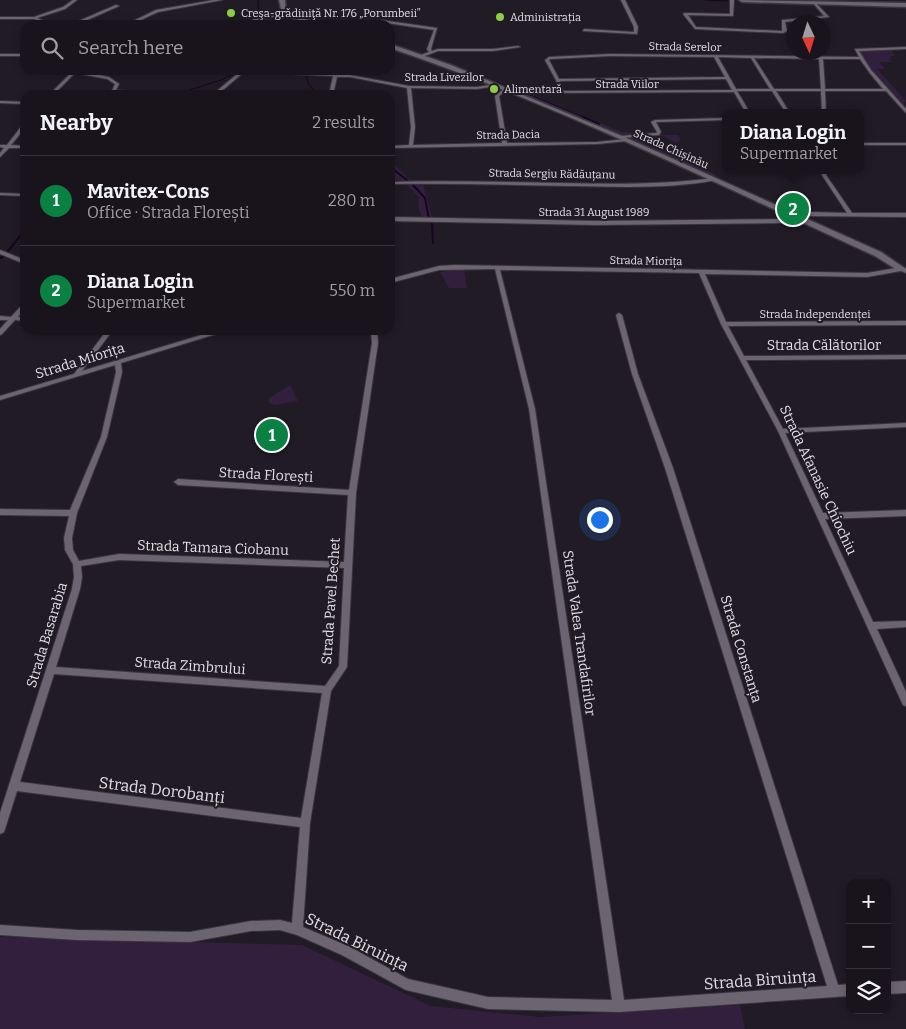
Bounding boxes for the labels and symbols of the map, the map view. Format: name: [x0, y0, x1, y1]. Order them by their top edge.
marker: Creşa-grădiniţă Nr. 176 „Porumbeii”: [225, 7, 237, 19]
place label: Creşa-grădiniţă Nr. 176 „Porumbeii”: [241, 7, 421, 20]
marker: Administrația: [494, 11, 506, 23]
place label: Administrația: [510, 11, 581, 24]
north arrow: [786, 15, 831, 60]
street label: Strada Serelor: [648, 40, 722, 54]
street label: Strada Livezilor: [404, 71, 484, 84]
street label: Strada Viilor: [595, 78, 659, 91]
marker: Alimentară: [488, 83, 500, 95]
place label: Alimentară: [504, 83, 562, 96]
street label: Strada Chișinău: [631, 127, 711, 171]
street label: Strada Dacia: [476, 128, 540, 142]
street label: Strada Sergiu Rădăuțanu: [488, 166, 616, 182]
pin: 2: [777, 190, 809, 228]
street label: Strada 31 August 1989: [538, 206, 650, 219]
street label: Strada Miorița: [609, 254, 683, 268]
street label: Strada Independenței: [759, 308, 871, 321]
street label: Strada Călătorilor: [767, 337, 881, 354]
street label: Strada Miorița: [33, 339, 127, 384]
street label: Strada Afanasie Chiochiu: [776, 402, 860, 558]
pin: 1: [256, 416, 288, 454]
street label: Strada Florești: [218, 464, 314, 487]
your location: [587, 507, 613, 533]
street label: Strada Tamara Ciobanu: [137, 537, 289, 559]
street label: Strada Pavel Bechet: [318, 537, 344, 665]
street label: Strada Valea Trandafirilor: [559, 549, 599, 717]
street label: Strada Basarabia: [23, 580, 71, 690]
street label: Strada Constanța: [716, 593, 766, 705]
street label: Strada Zimbrului: [134, 654, 246, 678]
street label: Strada Dorobanți: [98, 773, 226, 808]
street label: Strada Biruința: [302, 909, 412, 976]
street label: Strada Biruința: [703, 967, 817, 994]

